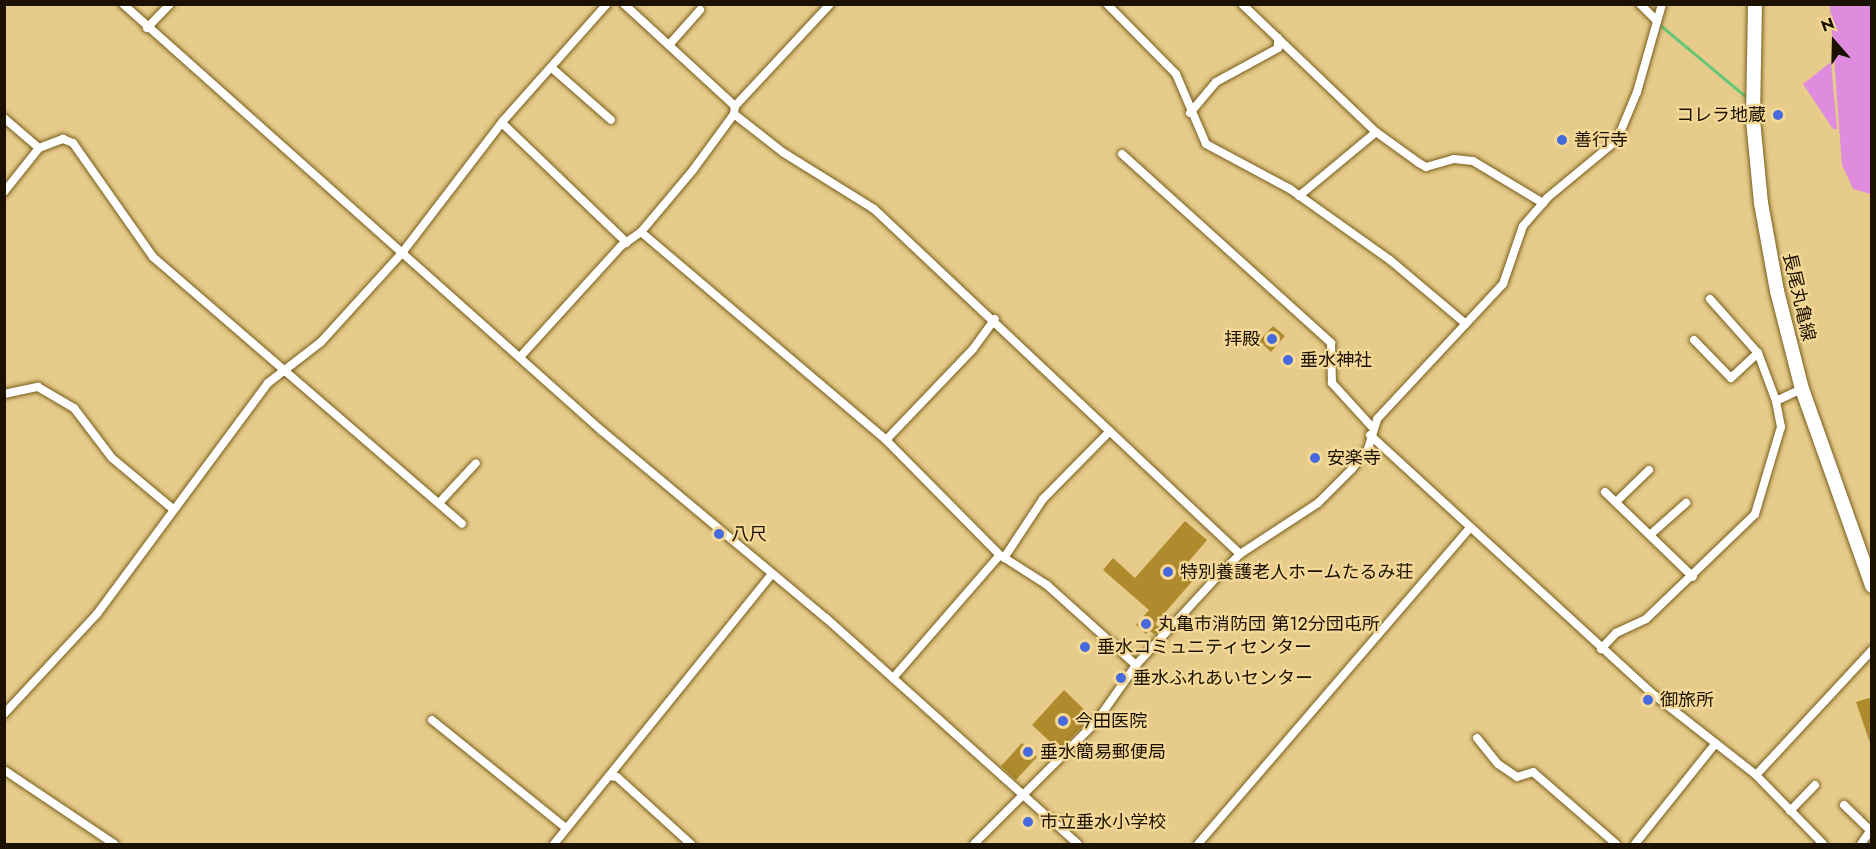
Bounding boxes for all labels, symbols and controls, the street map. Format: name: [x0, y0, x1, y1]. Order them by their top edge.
north arrow: [1804, 12, 1864, 72]
text: N: [1818, 12, 1838, 38]
place label: コレラ地蔵: [1676, 104, 1766, 126]
marker: コレラ地蔵: [1771, 108, 1785, 122]
place label: 善行寺: [1574, 129, 1628, 151]
marker: 善行寺: [1555, 133, 1569, 147]
street label: 長尾丸亀線: [1778, 251, 1820, 343]
place label: 拝殿: [1224, 328, 1260, 350]
marker: 拝殿: [1265, 332, 1279, 346]
place label: 垂水神社: [1300, 349, 1372, 371]
marker: 垂水神社: [1281, 353, 1295, 367]
place label: 安楽寺: [1327, 447, 1381, 469]
marker: 安楽寺: [1308, 451, 1322, 465]
place label: 八尺: [731, 523, 767, 545]
marker: 八尺: [712, 527, 726, 541]
place label: 特別養護老人ホームたるみ荘: [1180, 561, 1414, 583]
marker: 特別養護老人ホームたるみ荘: [1161, 565, 1175, 579]
place label: 丸亀市消防団 第12分団屯所: [1158, 613, 1380, 635]
marker: 丸亀市消防団 第12分団屯所: [1139, 617, 1153, 631]
place label: 垂水コミュニティセンター: [1097, 636, 1313, 658]
marker: 垂水コミュニティセンター: [1078, 640, 1092, 654]
place label: 垂水ふれあいセンター: [1133, 667, 1313, 689]
marker: 垂水ふれあいセンター: [1114, 671, 1128, 685]
place label: 御旅所: [1660, 689, 1714, 711]
marker: 御旅所: [1641, 693, 1655, 707]
place label: 今田医院: [1075, 710, 1147, 732]
marker: 今田医院: [1056, 714, 1070, 728]
place label: 垂水簡易郵便局: [1040, 741, 1166, 763]
marker: 垂水簡易郵便局: [1021, 745, 1035, 759]
place label: 市立垂水小学校: [1040, 811, 1166, 833]
marker: 市立垂水小学校: [1021, 815, 1035, 829]

